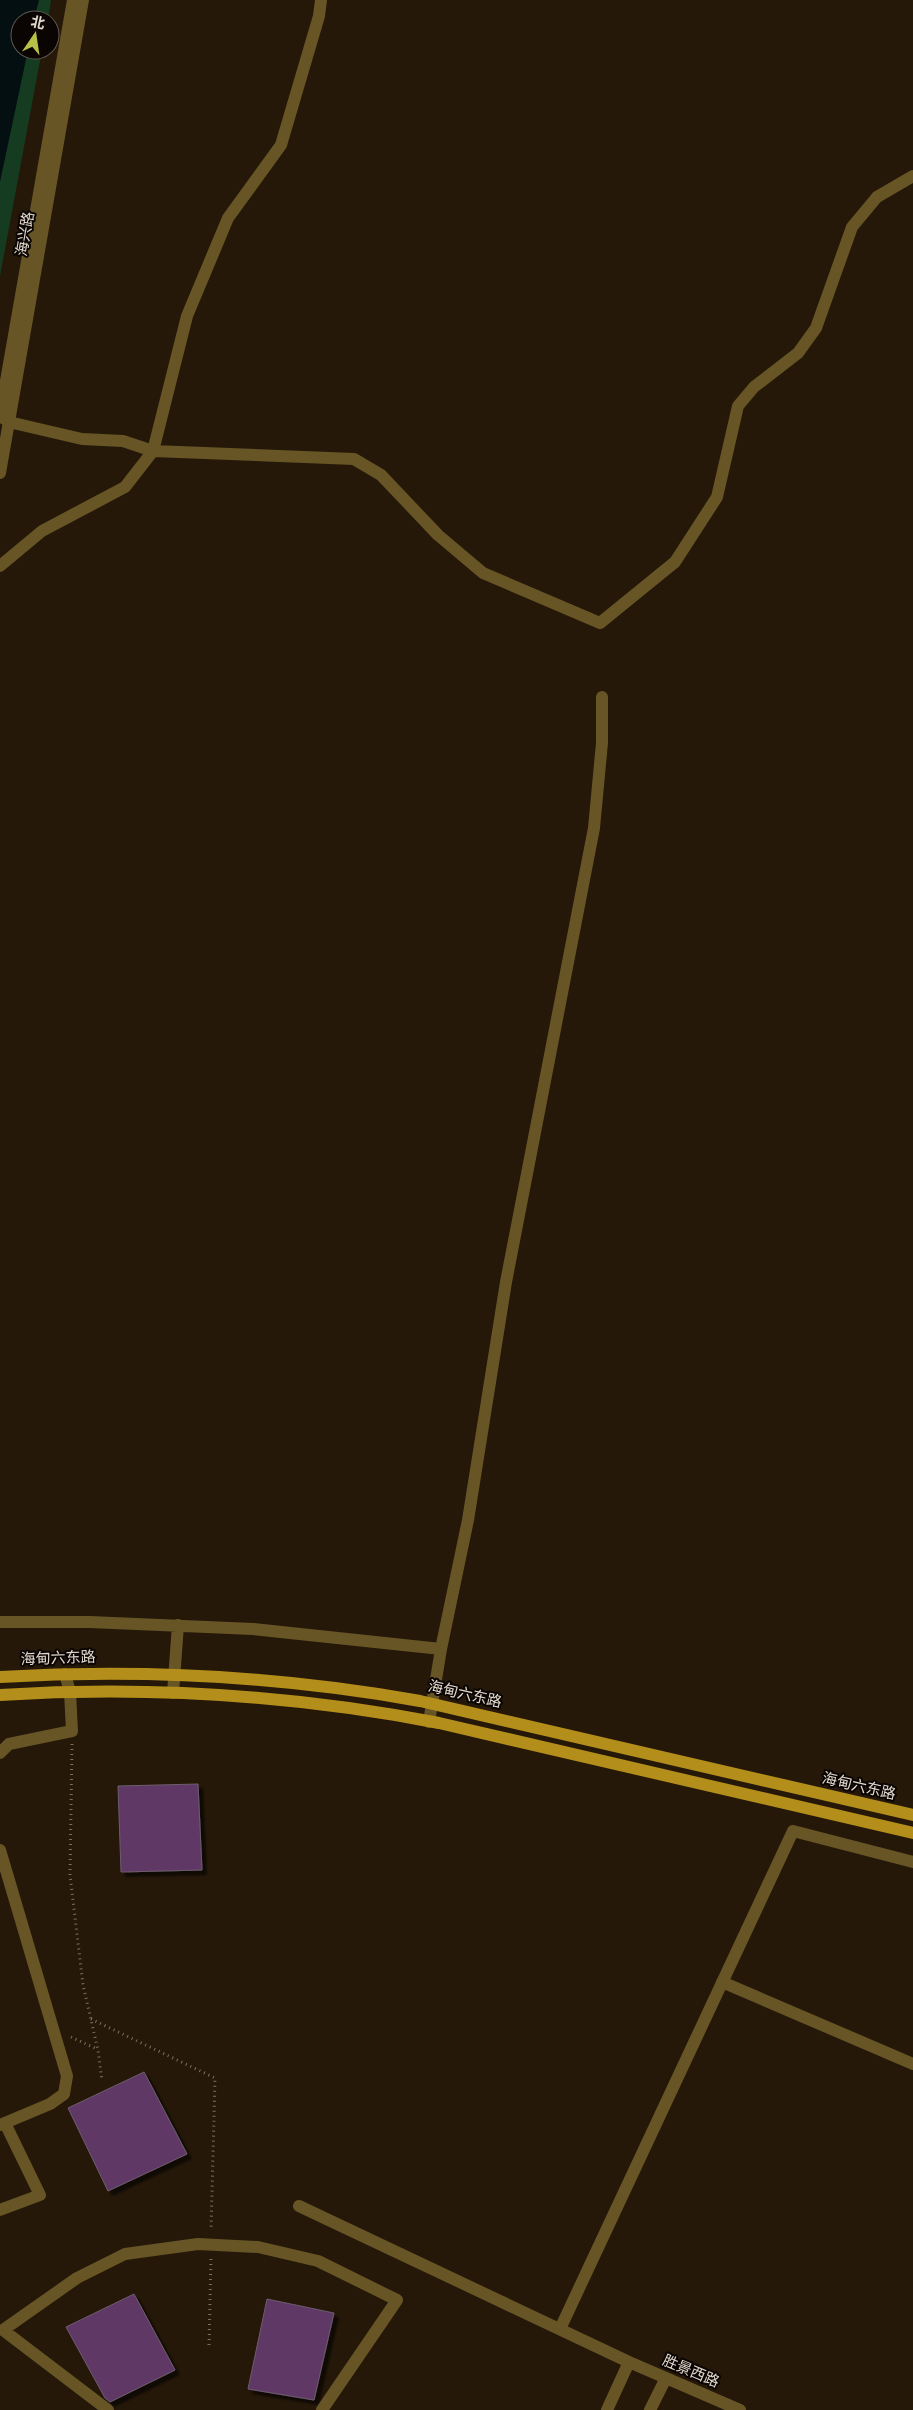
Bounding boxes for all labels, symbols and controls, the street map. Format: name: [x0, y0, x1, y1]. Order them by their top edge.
north arrow: [10, 10, 60, 60]
text: 北: [29, 12, 47, 33]
street label: 海兴路: [11, 210, 38, 258]
street label: 海甸六东路: [20, 1647, 96, 1668]
street label: 海甸六东路: [426, 1676, 504, 1711]
street label: 海甸六东路: [820, 1768, 898, 1803]
street label: 胜景西路: [660, 2350, 723, 2391]

